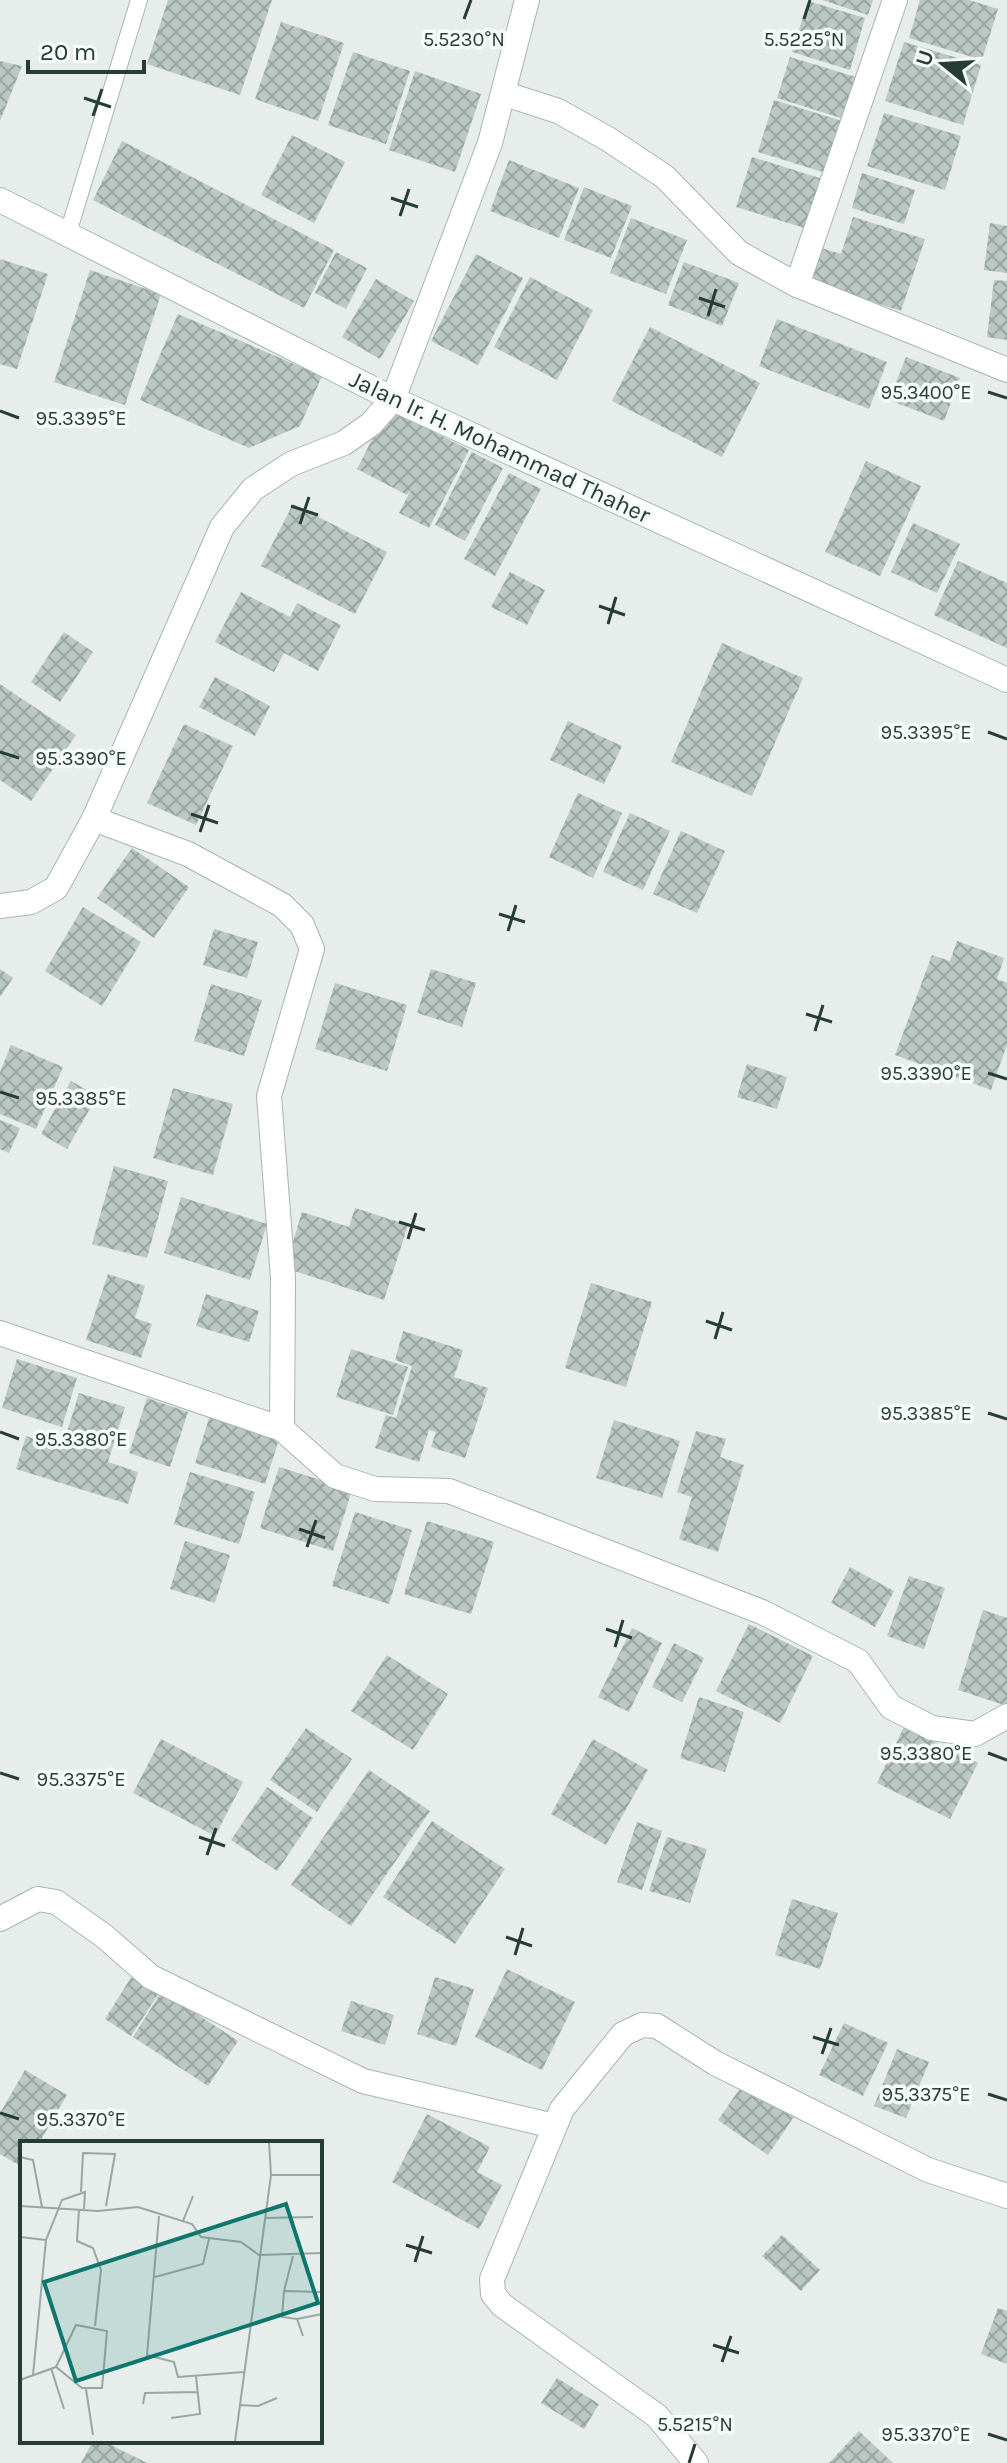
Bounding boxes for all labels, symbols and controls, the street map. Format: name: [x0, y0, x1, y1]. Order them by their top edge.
scale bar: [28, 24, 144, 74]
north arrow: [903, 24, 983, 104]
text: 5.5230°N: [423, 28, 505, 51]
text: 5.5225°N: [763, 28, 845, 51]
text: 20 m: [40, 38, 96, 66]
text: U: [910, 47, 940, 69]
street label: Jalan Ir. H. Mohammad Thaher: [345, 365, 655, 529]
text: 95.3400°E: [880, 381, 972, 404]
text: 95.3395°E: [35, 407, 127, 430]
text: 95.3395°E: [880, 721, 972, 744]
text: 95.3390°E: [35, 747, 127, 770]
text: 95.3390°E: [880, 1062, 972, 1085]
text: 95.3385°E: [35, 1087, 127, 1110]
text: 95.3385°E: [880, 1402, 972, 1425]
text: 95.3380°E: [35, 1428, 127, 1451]
text: 95.3380°E: [880, 1742, 972, 1765]
text: 95.3375°E: [37, 1768, 125, 1791]
text: 95.3375°E: [882, 2083, 970, 2106]
text: 95.3370°E: [36, 2108, 126, 2131]
inset map: [20, 2141, 322, 2443]
text: 5.5215°N: [657, 2413, 733, 2436]
text: 95.3370°E: [881, 2423, 971, 2446]

